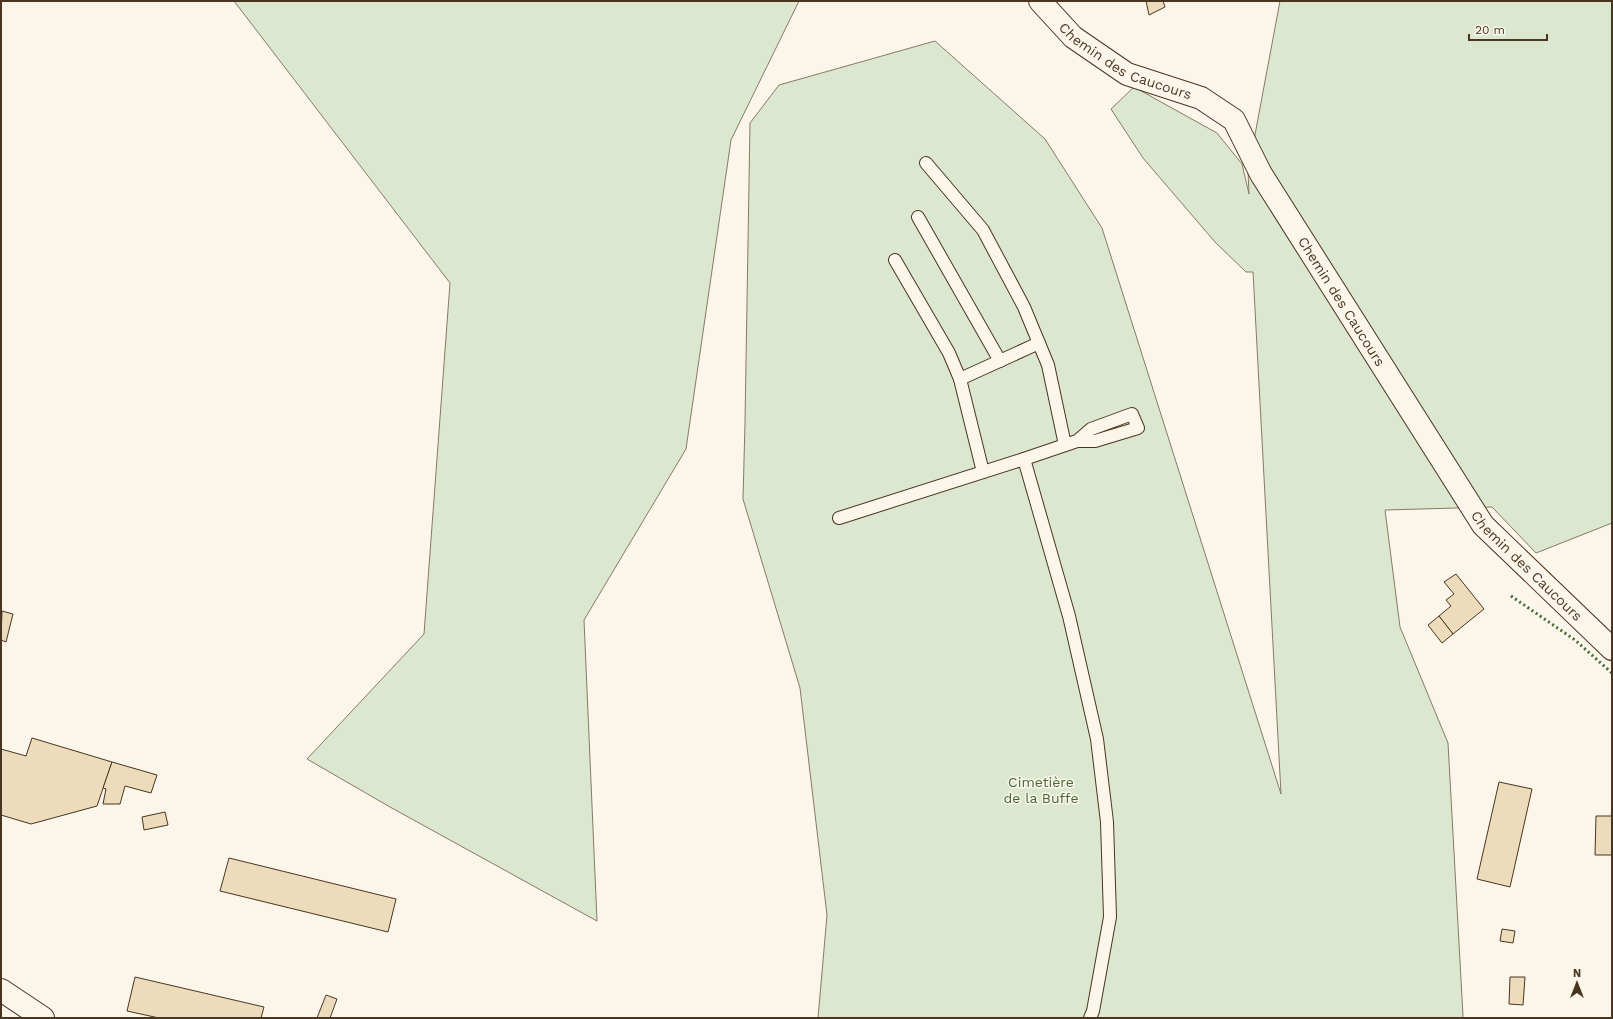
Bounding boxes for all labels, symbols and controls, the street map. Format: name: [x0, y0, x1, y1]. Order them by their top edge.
scale bar: [1469, 16, 1547, 42]
street label: Chemin des Caucours: [1056, 19, 1194, 102]
text: 20 m: [1475, 23, 1505, 37]
street label: Chemin des Caucours: [1295, 234, 1388, 369]
street label: Chemin des Caucours: [1468, 508, 1585, 624]
park label: Cimetière de la Buffe: [1004, 774, 1078, 806]
north arrow: [1557, 963, 1597, 1003]
text: N: [1573, 967, 1581, 980]

